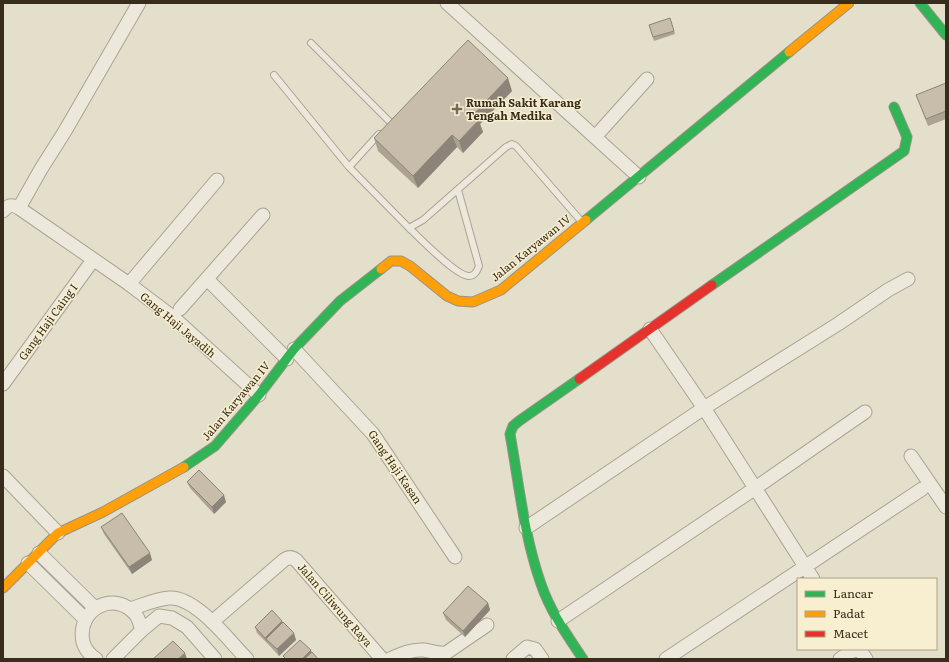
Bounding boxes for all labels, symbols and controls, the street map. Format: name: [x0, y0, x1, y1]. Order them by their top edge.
place label: Rumah Sakit Karang Tengah Medika: [466, 94, 581, 123]
marker: Rumah Sakit Karang Tengah Medika: [451, 103, 463, 115]
street label: Jalan Karyawan IV: [487, 210, 574, 285]
street label: Gang Haji Caing I: [14, 280, 80, 363]
street label: Gang Haji Jayadih: [137, 288, 220, 361]
street label: Jalan Karyawan IV: [197, 357, 273, 443]
street label: Gang Haji Kasan: [365, 426, 427, 507]
street label: Jalan Ciliwung Raya: [295, 559, 377, 650]
legend: [797, 578, 937, 650]
text: Lancar: [833, 584, 873, 602]
text: Padat: [833, 604, 865, 622]
text: Macet: [833, 624, 868, 642]

